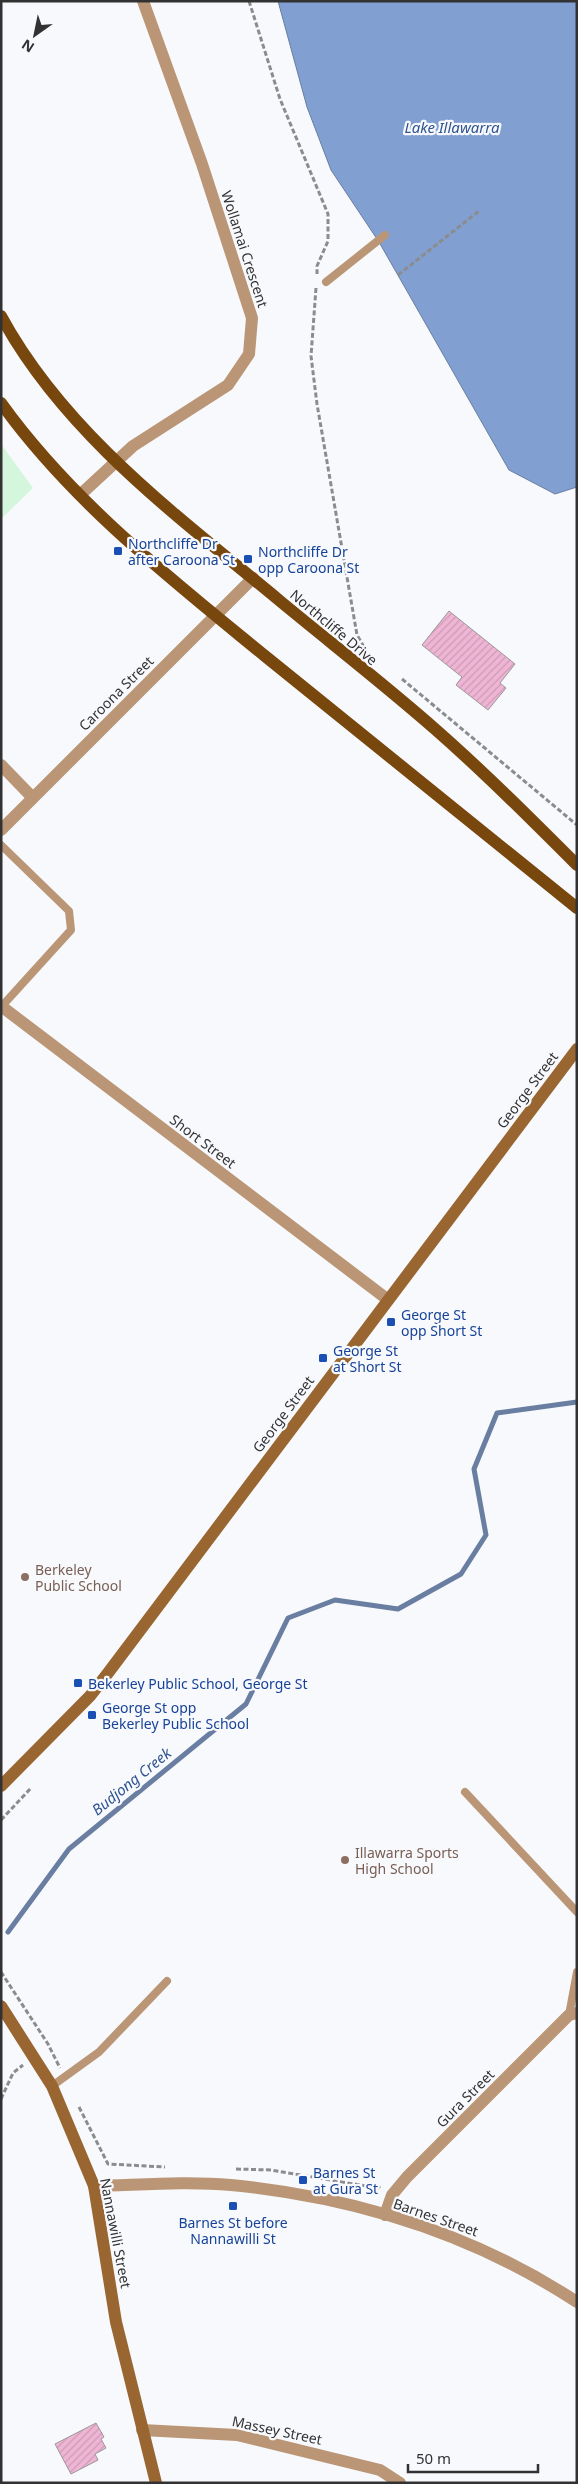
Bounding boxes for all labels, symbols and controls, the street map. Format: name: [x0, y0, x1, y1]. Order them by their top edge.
north arrow: [10, 10, 60, 60]
text: N: [18, 35, 38, 57]
water label: Lake Illawarra: [405, 117, 500, 137]
street label: Wollamai Crescent: [217, 188, 273, 310]
place label: Northcliffe Dr after Caroona St: [128, 534, 235, 569]
place label: Northcliffe Dr opp Caroona St: [258, 542, 359, 577]
marker: Northcliffe Dr after Caroona St: [112, 545, 124, 557]
marker: Northcliffe Dr opp Caroona St: [242, 553, 254, 565]
street label: Northcliffe Drive: [286, 585, 382, 669]
street label: Caroona Street: [74, 651, 158, 735]
street label: George Street: [492, 1048, 562, 1132]
street label: Short Street: [166, 1110, 240, 1172]
place label: George St opp Short St: [401, 1305, 482, 1340]
marker: George St opp Short St: [385, 1316, 397, 1328]
place label: George St at Short St: [333, 1341, 402, 1376]
marker: George St at Short St: [317, 1352, 329, 1364]
street label: George Street: [248, 1372, 318, 1456]
place label: Berkeley Public School: [35, 1560, 122, 1595]
marker: Berkeley Public School: [19, 1571, 31, 1583]
place label: Bekerley Public School, George St: [88, 1674, 308, 1693]
marker: Bekerley Public School, George St: [72, 1677, 84, 1689]
place label: George St opp Bekerley Public School: [102, 1698, 249, 1733]
marker: George St opp Bekerley Public School: [86, 1709, 98, 1721]
water label: Budjong Creek: [87, 1742, 175, 1819]
place label: Illawarra Sports High School: [355, 1843, 459, 1878]
marker: Illawarra Sports High School: [339, 1854, 351, 1866]
street label: Gura Street: [432, 2065, 498, 2131]
place label: Barnes St at Gura St: [313, 2163, 378, 2198]
marker: Barnes St at Gura St: [297, 2174, 309, 2186]
street label: Nannawilli Street: [96, 2176, 136, 2290]
street label: Barnes Street: [391, 2194, 481, 2240]
marker: Barnes St before Nannawilli St: [227, 2200, 239, 2212]
place label: Barnes St before Nannawilli St: [178, 2213, 288, 2248]
street label: Massey Street: [230, 2411, 324, 2449]
scale bar: [408, 2442, 538, 2474]
text: 50 m: [416, 2448, 451, 2468]

